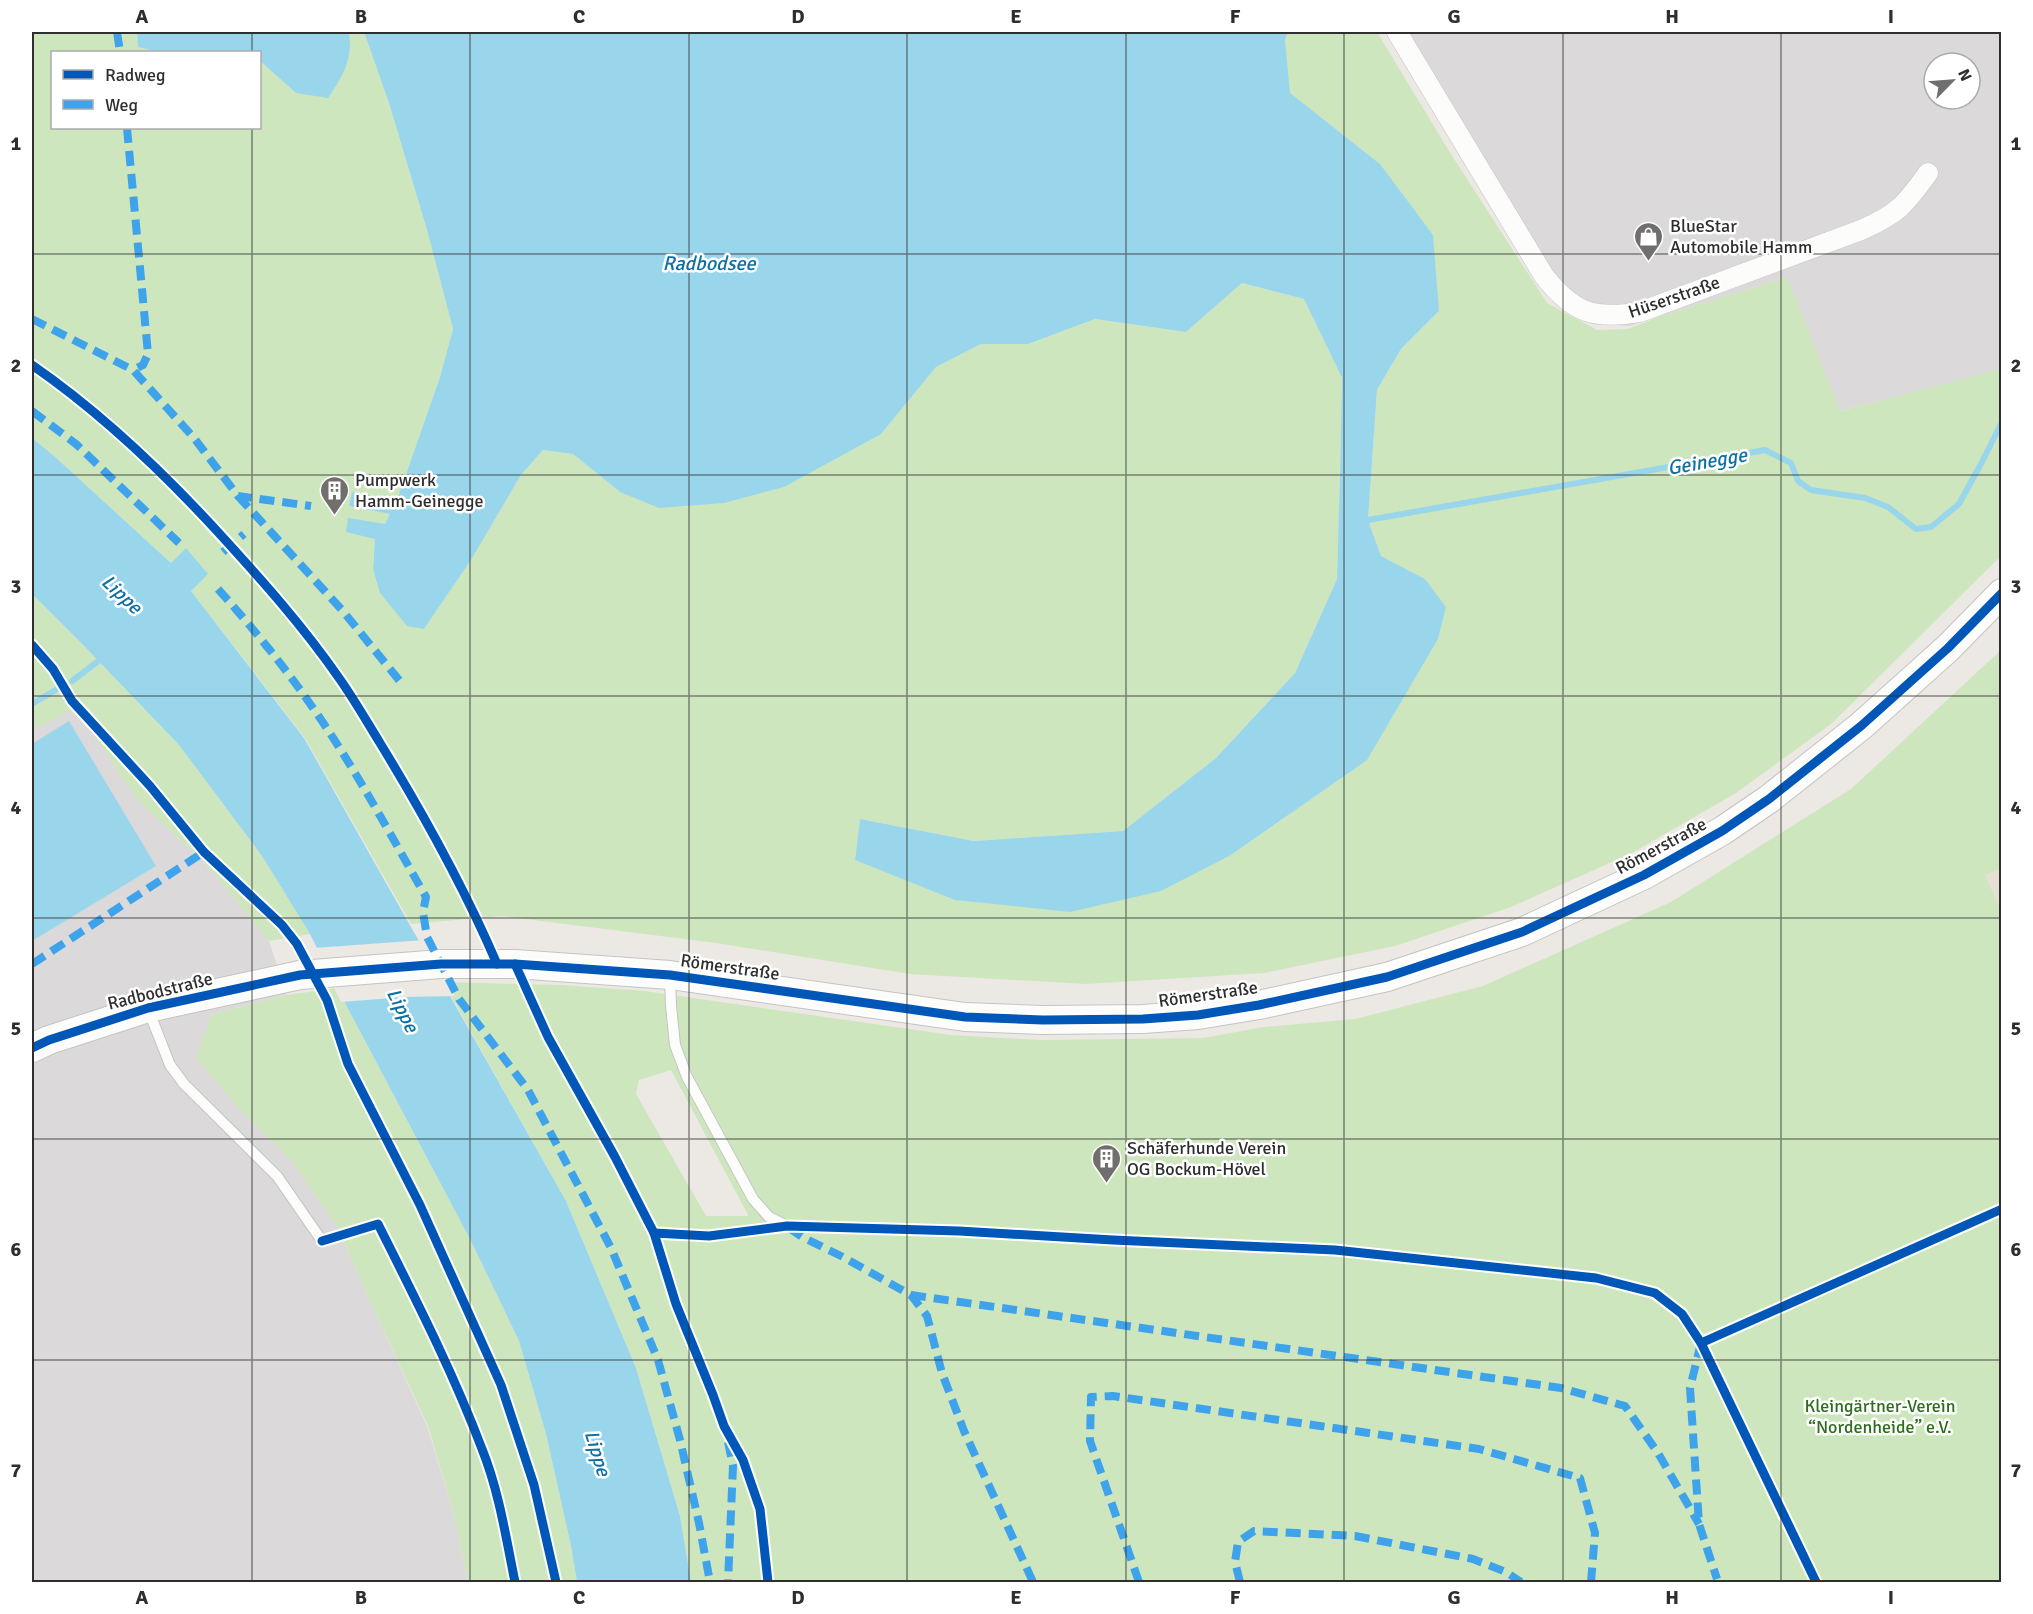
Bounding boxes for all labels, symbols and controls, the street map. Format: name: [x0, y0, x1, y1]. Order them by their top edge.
text: A: [136, 4, 149, 29]
text: B: [355, 4, 367, 29]
text: C: [573, 4, 585, 29]
text: D: [791, 4, 805, 29]
text: E: [1010, 4, 1022, 29]
text: F: [1230, 4, 1241, 29]
text: G: [1447, 4, 1461, 29]
text: H: [1665, 4, 1679, 29]
text: I: [1888, 4, 1894, 29]
legend: [51, 51, 261, 129]
north arrow: [1922, 51, 1982, 111]
text: Radweg: [105, 64, 166, 86]
text: N: [1953, 66, 1976, 84]
text: Weg: [105, 94, 138, 116]
text: 1: [11, 131, 22, 156]
text: 1: [2011, 131, 2022, 156]
place label: BlueStar Automobile Hamm: [1670, 215, 1812, 258]
shop icon: BlueStar Automobile Hamm: [1633, 220, 1665, 262]
water label: Radbodsee: [663, 251, 756, 276]
street label: Hüserstraße: [1625, 271, 1723, 323]
text: 2: [11, 353, 21, 378]
text: 2: [2011, 353, 2021, 378]
water label: Geinegge: [1665, 442, 1750, 481]
place label: Pumpwerk Hamm-Geinegge: [355, 469, 484, 512]
building icon: Pumpwerk Hamm-Geinegge: [318, 474, 350, 516]
water label: Lippe: [96, 569, 148, 620]
text: 3: [11, 574, 21, 599]
text: 3: [2011, 574, 2021, 599]
text: 4: [11, 795, 22, 820]
text: 4: [2011, 795, 2022, 820]
street label: Römerstraße: [1612, 813, 1710, 879]
street label: Römerstraße: [679, 949, 781, 985]
street label: Radbodstraße: [105, 967, 215, 1015]
street label: Römerstraße: [1157, 976, 1259, 1012]
water label: Lippe: [381, 984, 425, 1038]
text: 5: [11, 1016, 21, 1041]
text: 5: [2011, 1016, 2021, 1041]
place label: Schäferhunde Verein OG Bockum-Hövel: [1127, 1137, 1286, 1180]
building icon: Schäferhunde Verein OG Bockum-Hövel: [1090, 1142, 1122, 1184]
text: 6: [11, 1237, 22, 1262]
text: 6: [2011, 1237, 2022, 1262]
park label: Kleingärtner-Verein “Nordenheide” e.V.: [1804, 1395, 1956, 1438]
water label: Lippe: [579, 1427, 617, 1480]
text: 7: [11, 1458, 22, 1483]
text: 7: [2011, 1458, 2022, 1483]
text: A: [136, 1585, 149, 1610]
text: B: [355, 1585, 367, 1610]
text: C: [573, 1585, 585, 1610]
text: D: [791, 1585, 805, 1610]
text: E: [1010, 1585, 1022, 1610]
text: F: [1230, 1585, 1241, 1610]
text: G: [1447, 1585, 1461, 1610]
text: H: [1665, 1585, 1679, 1610]
text: I: [1888, 1585, 1894, 1610]

